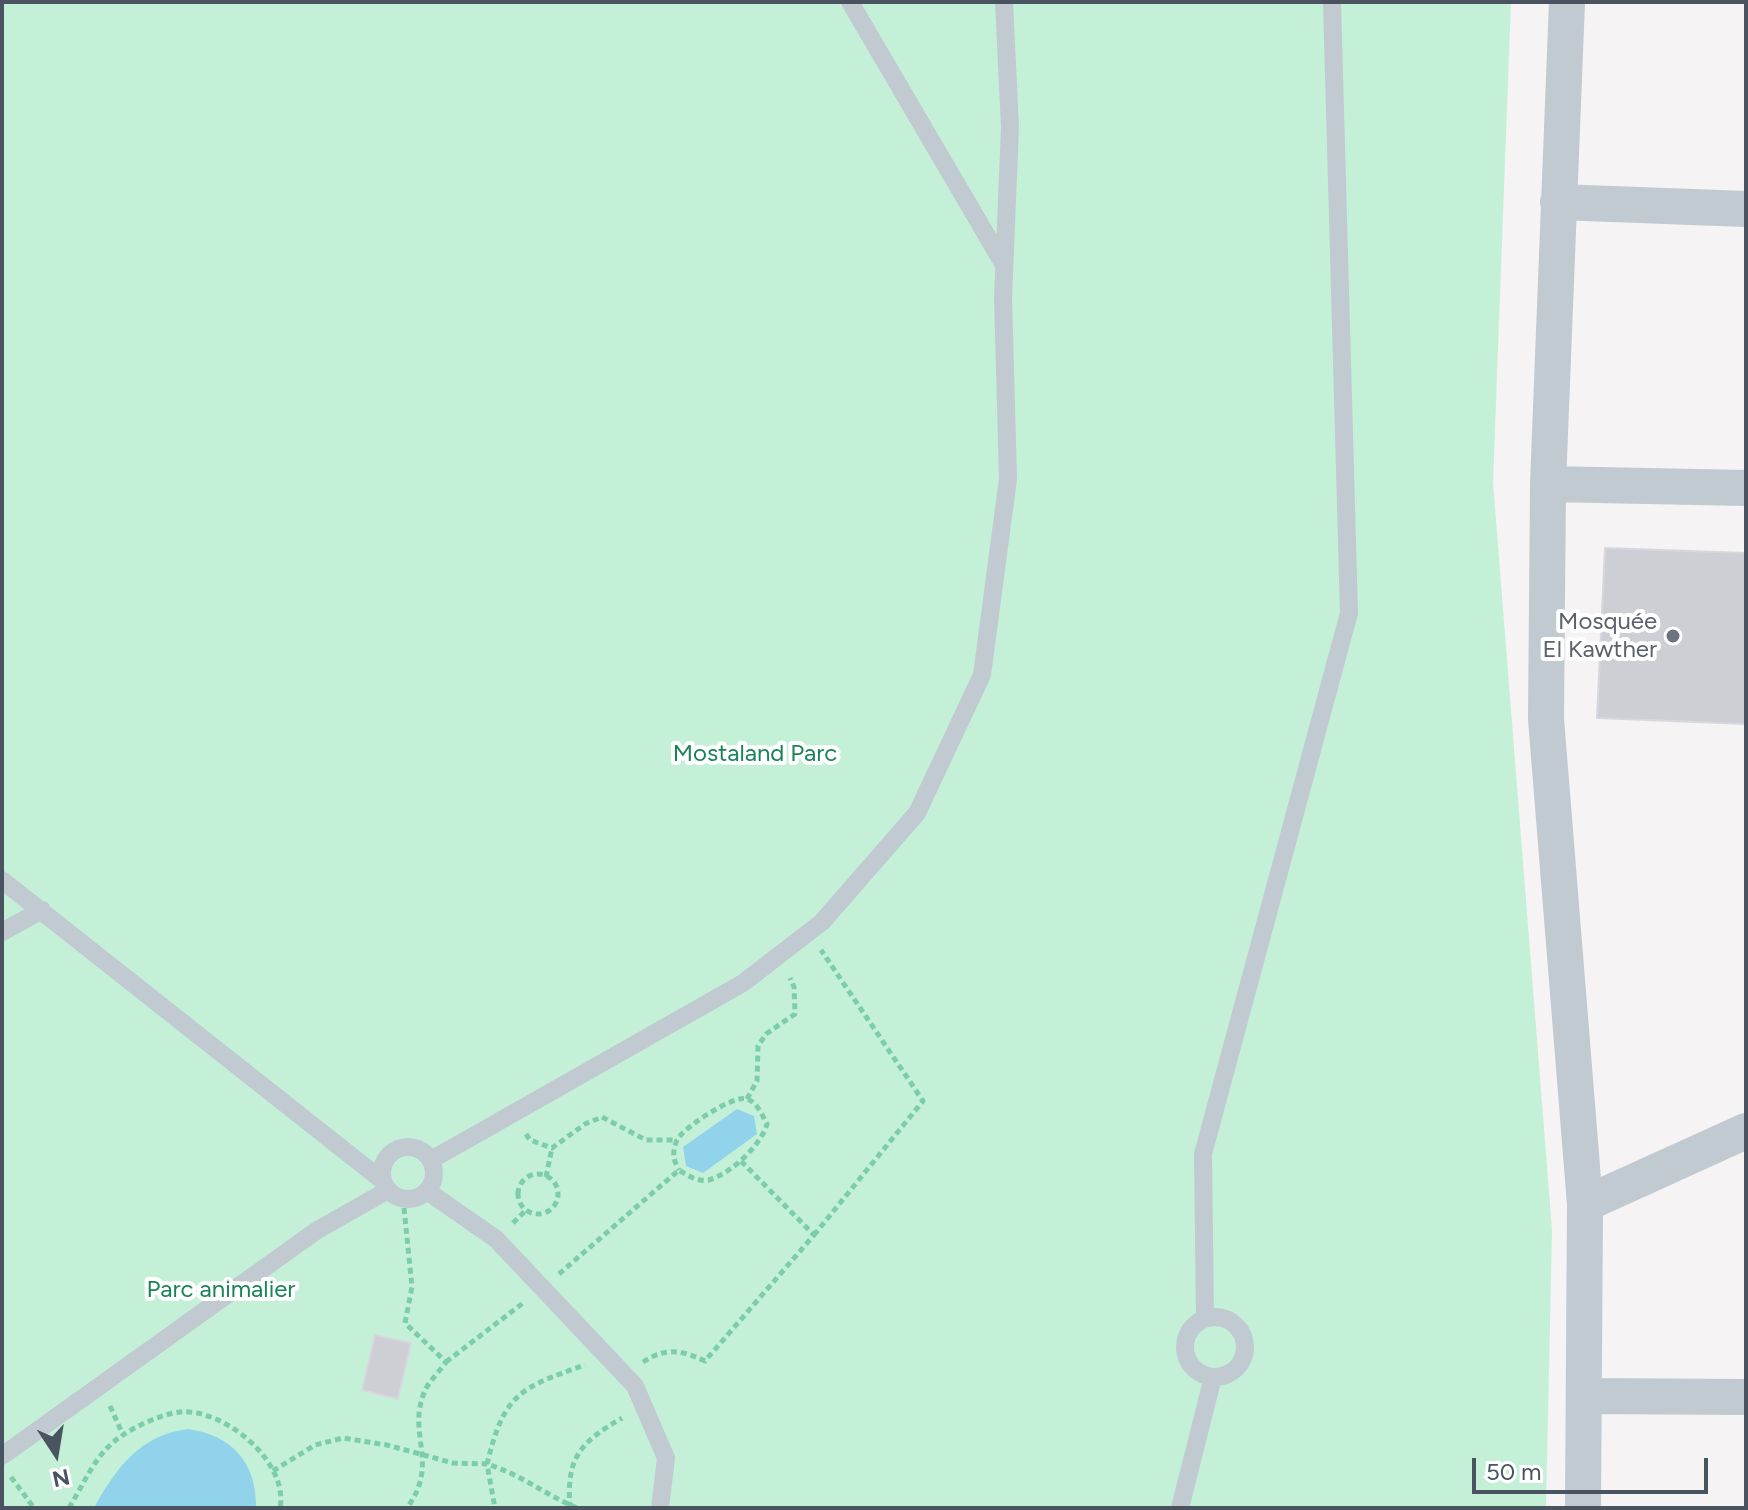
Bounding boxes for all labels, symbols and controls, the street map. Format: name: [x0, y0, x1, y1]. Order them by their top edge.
place label: Mosquée El Kawther: [1543, 608, 1657, 664]
marker: Mosquée El Kawther: [1664, 627, 1682, 645]
park label: Mostaland Parc: [673, 740, 837, 768]
park label: Parc animalier: [147, 1276, 295, 1304]
north arrow: [16, 1414, 96, 1494]
scale bar: [1476, 1442, 1712, 1492]
text: 50 m: [1486, 1457, 1542, 1486]
text: N: [50, 1463, 72, 1493]

